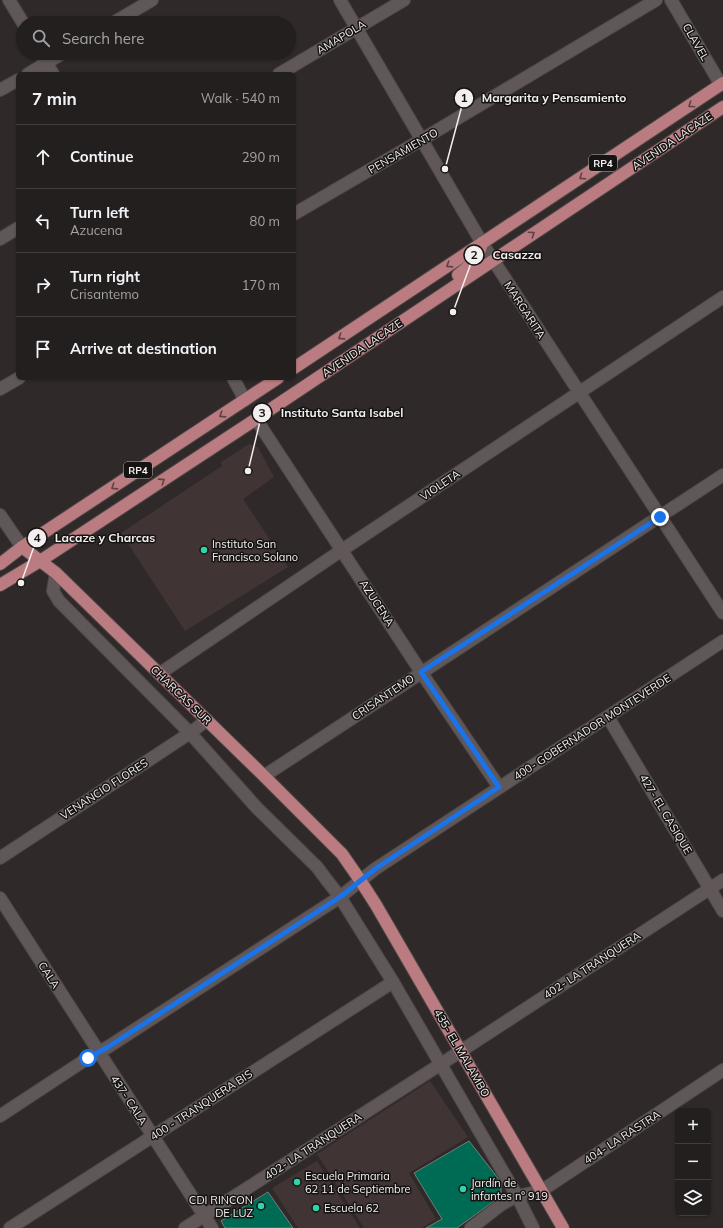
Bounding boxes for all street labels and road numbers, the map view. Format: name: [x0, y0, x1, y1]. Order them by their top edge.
street label: AMAPOLA: [314, 17, 368, 57]
street label: CLAVEL: [680, 21, 712, 63]
street label: AVENIDA LACAZE: [629, 109, 715, 173]
street label: PENSAMIENTO: [366, 125, 440, 177]
road number: RP4: [589, 155, 617, 171]
street label: MARGARITA: [501, 279, 549, 341]
street label: AVENIDA LACAZE: [319, 316, 405, 380]
road number: RP4: [124, 462, 152, 478]
street label: VIOLETA: [417, 467, 463, 503]
street label: AZUCENA: [357, 577, 397, 629]
street label: CHARCAS SUR: [148, 662, 215, 728]
street label: CRISANTEMO: [349, 671, 417, 723]
street label: 400- GOBERNADOR MONTEVERDE: [511, 671, 673, 783]
street label: VENANCIO FLORES: [58, 755, 150, 823]
street label: 427- EL CASIQUE: [637, 772, 695, 856]
street label: 402- LA TRANQUERA: [541, 928, 643, 1002]
street label: CALA: [35, 959, 63, 991]
street label: 435- EL MALAMBO: [431, 1006, 493, 1100]
street label: 400 - TRANQUERA BIS: [147, 1067, 255, 1143]
street label: 437- CALA: [108, 1072, 150, 1128]
street label: 404- LA RASTRA: [581, 1107, 663, 1167]
street label: 402- LA TRANQUERA: [262, 1109, 364, 1183]

